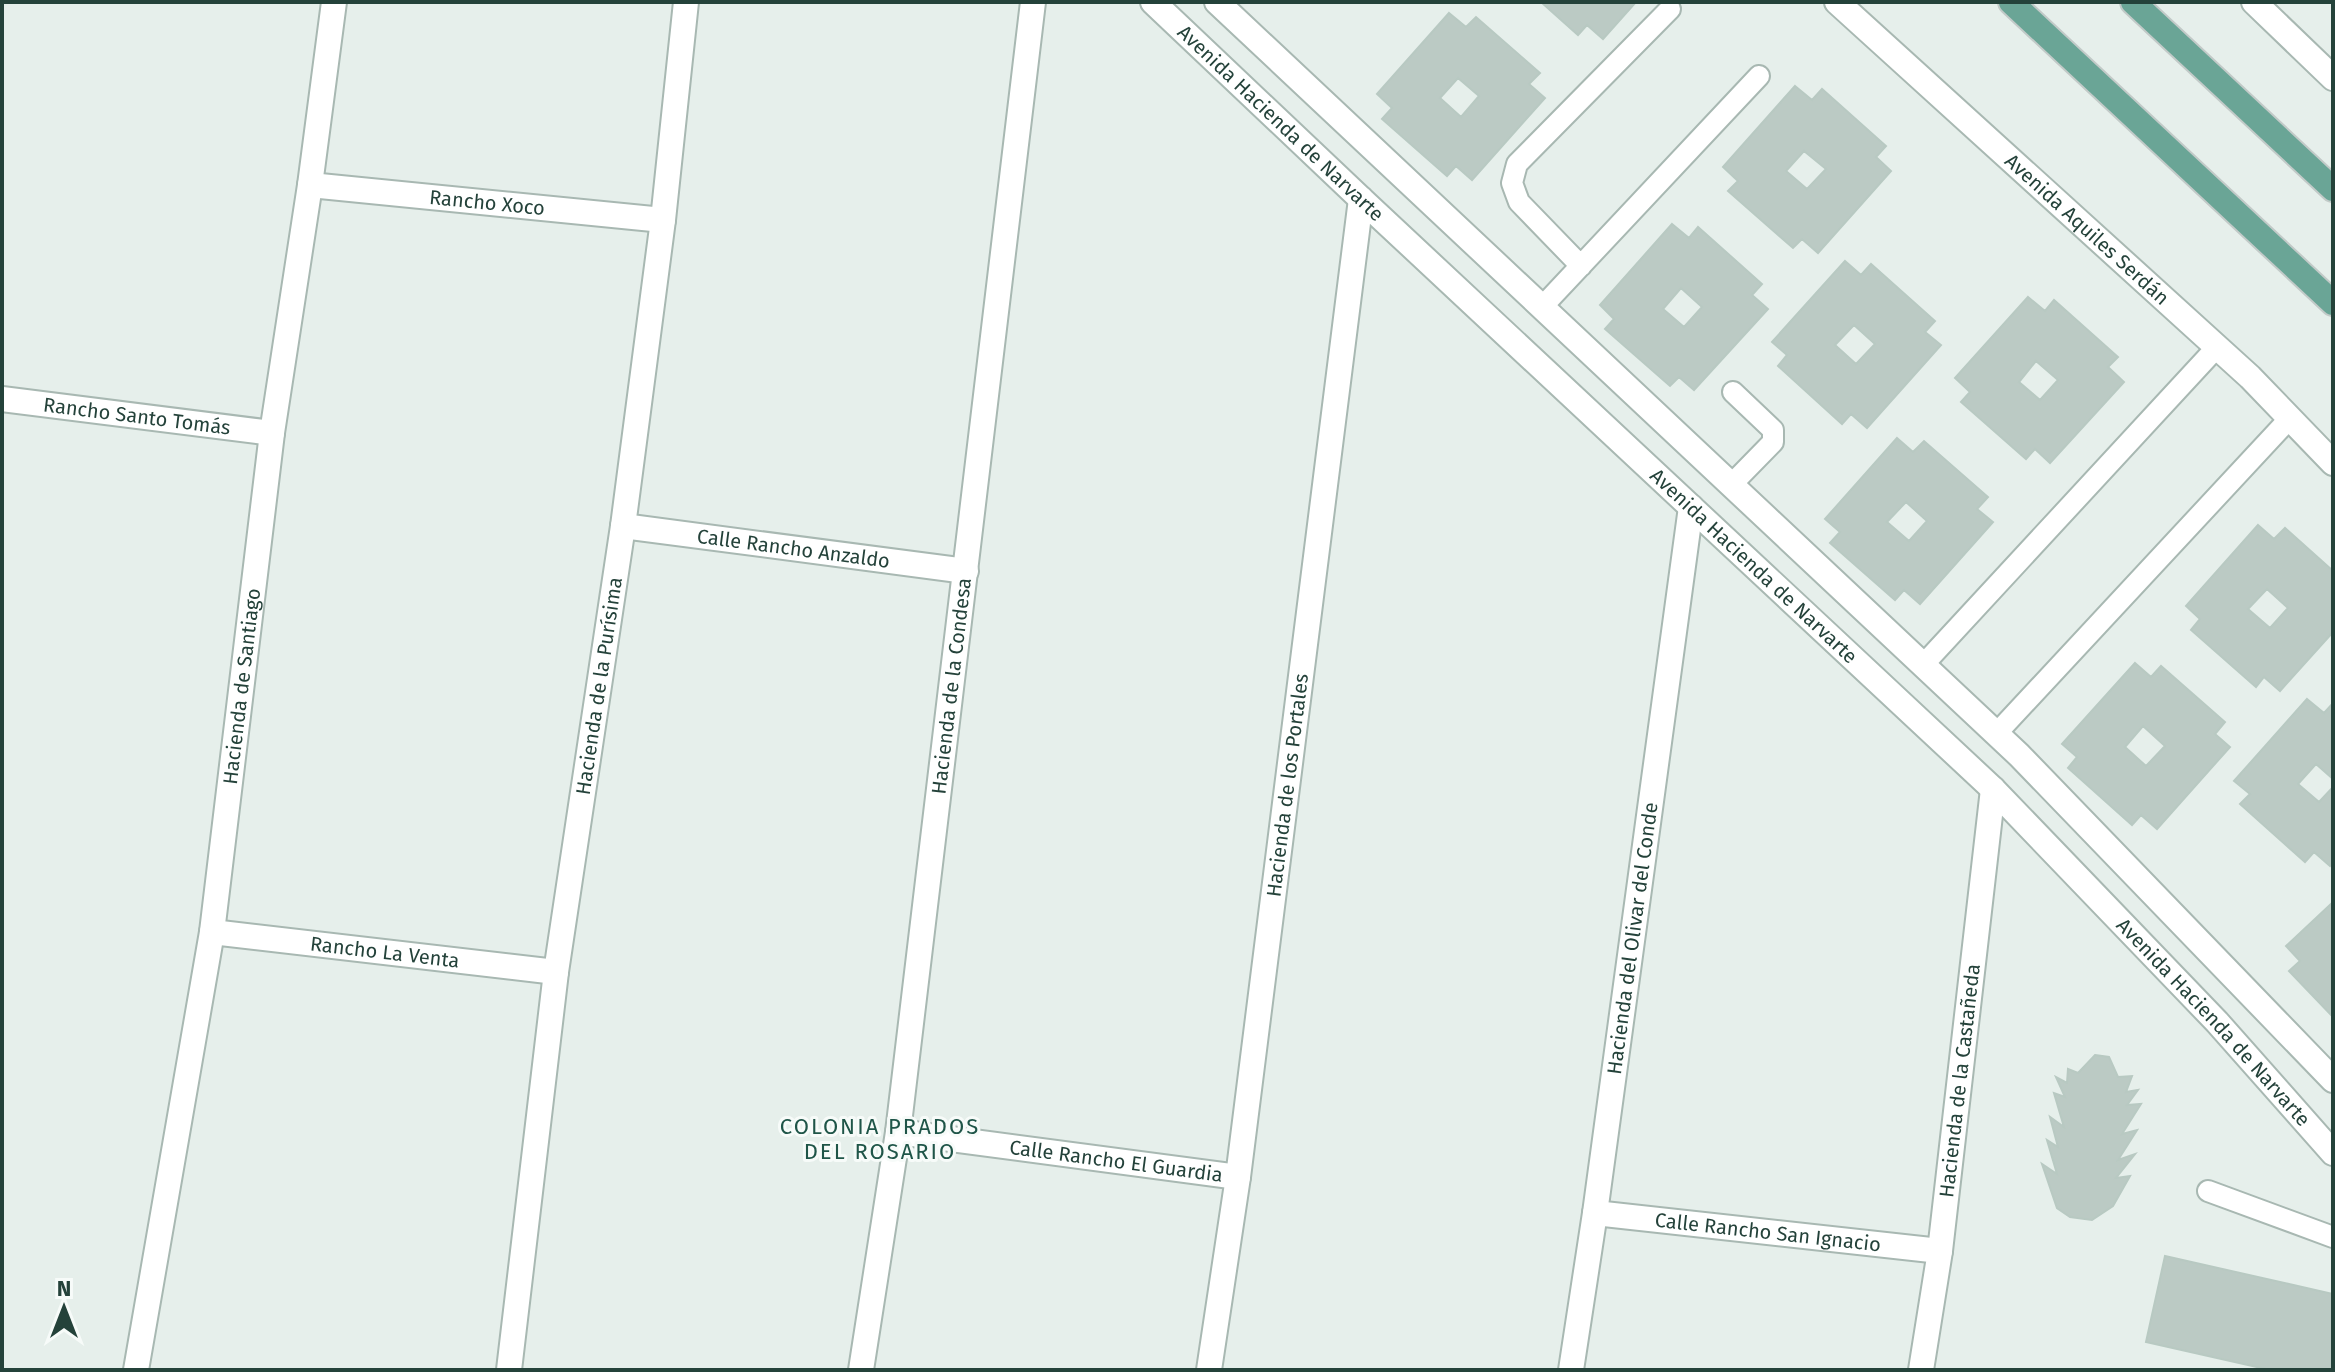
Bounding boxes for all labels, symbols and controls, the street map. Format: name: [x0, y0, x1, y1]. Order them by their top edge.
street label: Avenida Hacienda de Narvarte: [1173, 20, 1389, 226]
street label: Avenida Aquiles Serdán: [2000, 149, 2174, 310]
street label: Rancho Xoco: [428, 185, 546, 220]
street label: Rancho Santo Tomás: [42, 392, 232, 440]
street label: Avenida Hacienda de Narvarte: [1645, 463, 1862, 668]
street label: Calle Rancho Anzaldo: [696, 524, 891, 573]
street label: Hacienda de la Purísima: [571, 576, 627, 796]
street label: Hacienda de la Condesa: [926, 576, 976, 796]
street label: Hacienda de Santiago: [218, 587, 265, 786]
street label: Hacienda de los Portales: [1261, 672, 1313, 898]
street label: Hacienda del Olivar del Conde: [1602, 801, 1663, 1076]
street label: Avenida Hacienda de Narvarte: [2112, 913, 2316, 1131]
street label: Rancho La Venta: [309, 932, 461, 973]
street label: Hacienda de la Castañeda: [1934, 962, 1985, 1199]
district label: COLONIA PRADOS DEL ROSARIO: [780, 1113, 980, 1165]
street label: Calle Rancho El Guardia: [1008, 1135, 1224, 1187]
street label: Calle Rancho San Ignacio: [1654, 1208, 1882, 1256]
north arrow: [24, 1268, 104, 1348]
text: N: [57, 1275, 71, 1302]

